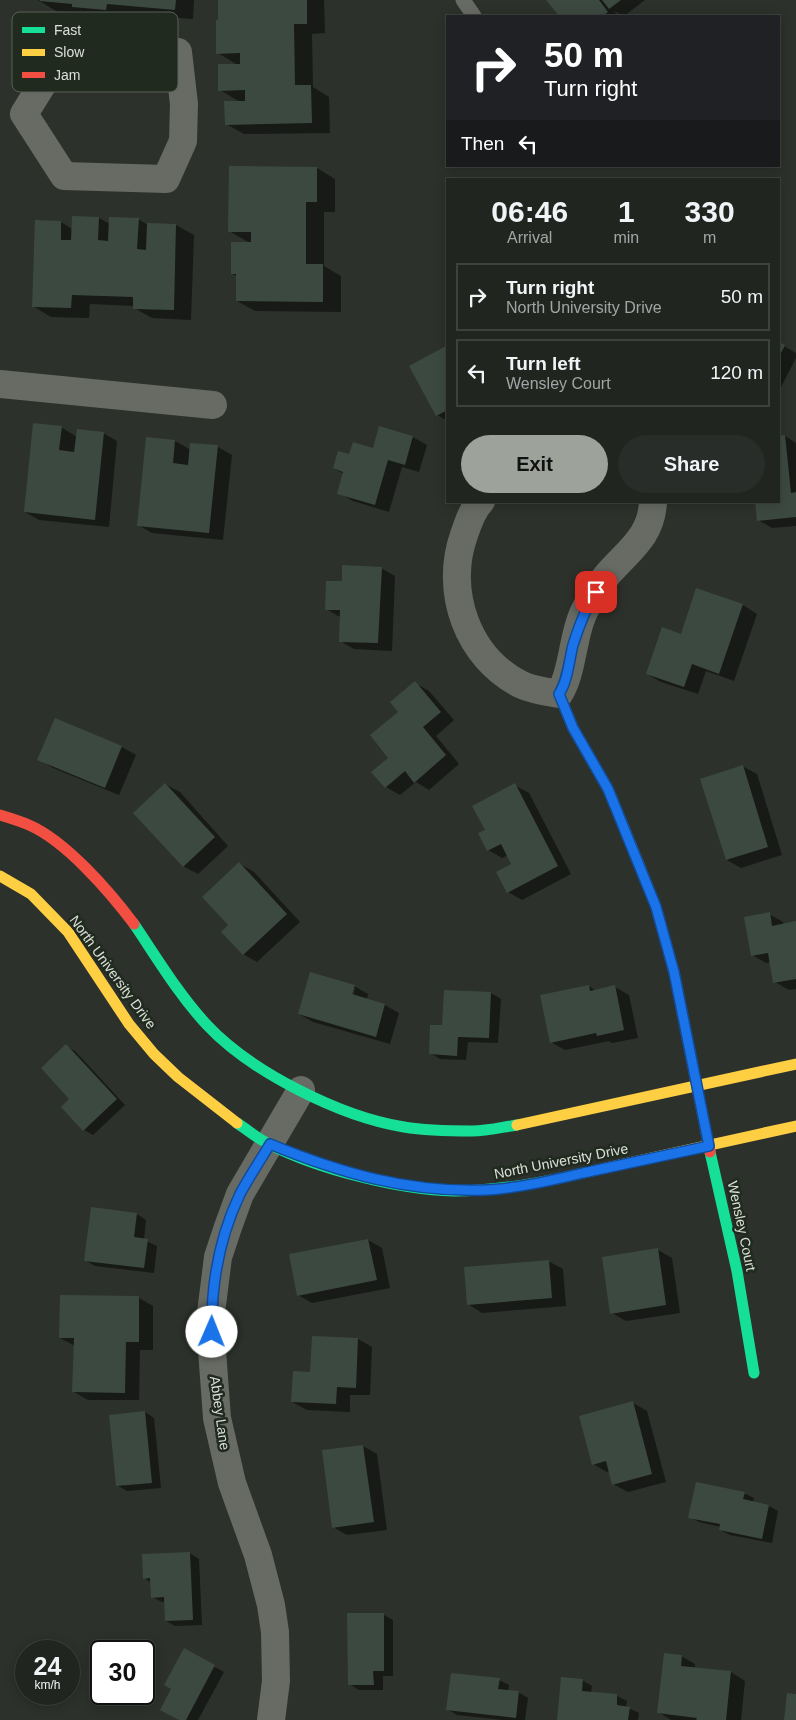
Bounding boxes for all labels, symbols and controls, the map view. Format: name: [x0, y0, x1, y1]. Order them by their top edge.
legend: [12, 12, 178, 92]
text: Fast: [54, 22, 81, 38]
icon: right: [461, 35, 526, 100]
text: 50 m: [544, 35, 624, 74]
text: Slow: [54, 44, 85, 60]
text: Jam: [54, 67, 80, 83]
text: Turn right: [544, 76, 637, 101]
icon: left: [514, 130, 542, 158]
text: Then: [461, 133, 504, 154]
text: 06:46: [491, 195, 568, 228]
text: 1: [618, 195, 635, 228]
text: 330: [685, 195, 735, 228]
text: Arrival: [507, 229, 552, 246]
text: min: [613, 229, 639, 246]
text: m: [703, 229, 716, 246]
text: Turn right: [506, 277, 594, 298]
icon: right: [463, 283, 491, 311]
text: 50 m: [721, 286, 763, 307]
text: North University Drive: [506, 299, 662, 316]
text: Turn left: [506, 353, 581, 374]
icon: left: [463, 359, 491, 387]
text: 120 m: [710, 362, 763, 383]
text: Wensley Court: [506, 375, 611, 392]
button: Exit: [461, 435, 608, 493]
button: Share: [618, 435, 765, 493]
pin: [575, 571, 617, 613]
icon: arrive: [582, 578, 610, 606]
street label: North University Drive: [67, 912, 160, 1032]
street label: North University Drive: [493, 1140, 630, 1182]
street label: Wensley Court: [725, 1180, 759, 1273]
position arrow: [185, 1305, 237, 1357]
street label: Abbey Lane: [207, 1375, 233, 1451]
speed limit sign: 30: [90, 1640, 155, 1705]
text: 24: [34, 1652, 61, 1680]
text: km/h: [34, 1678, 61, 1692]

